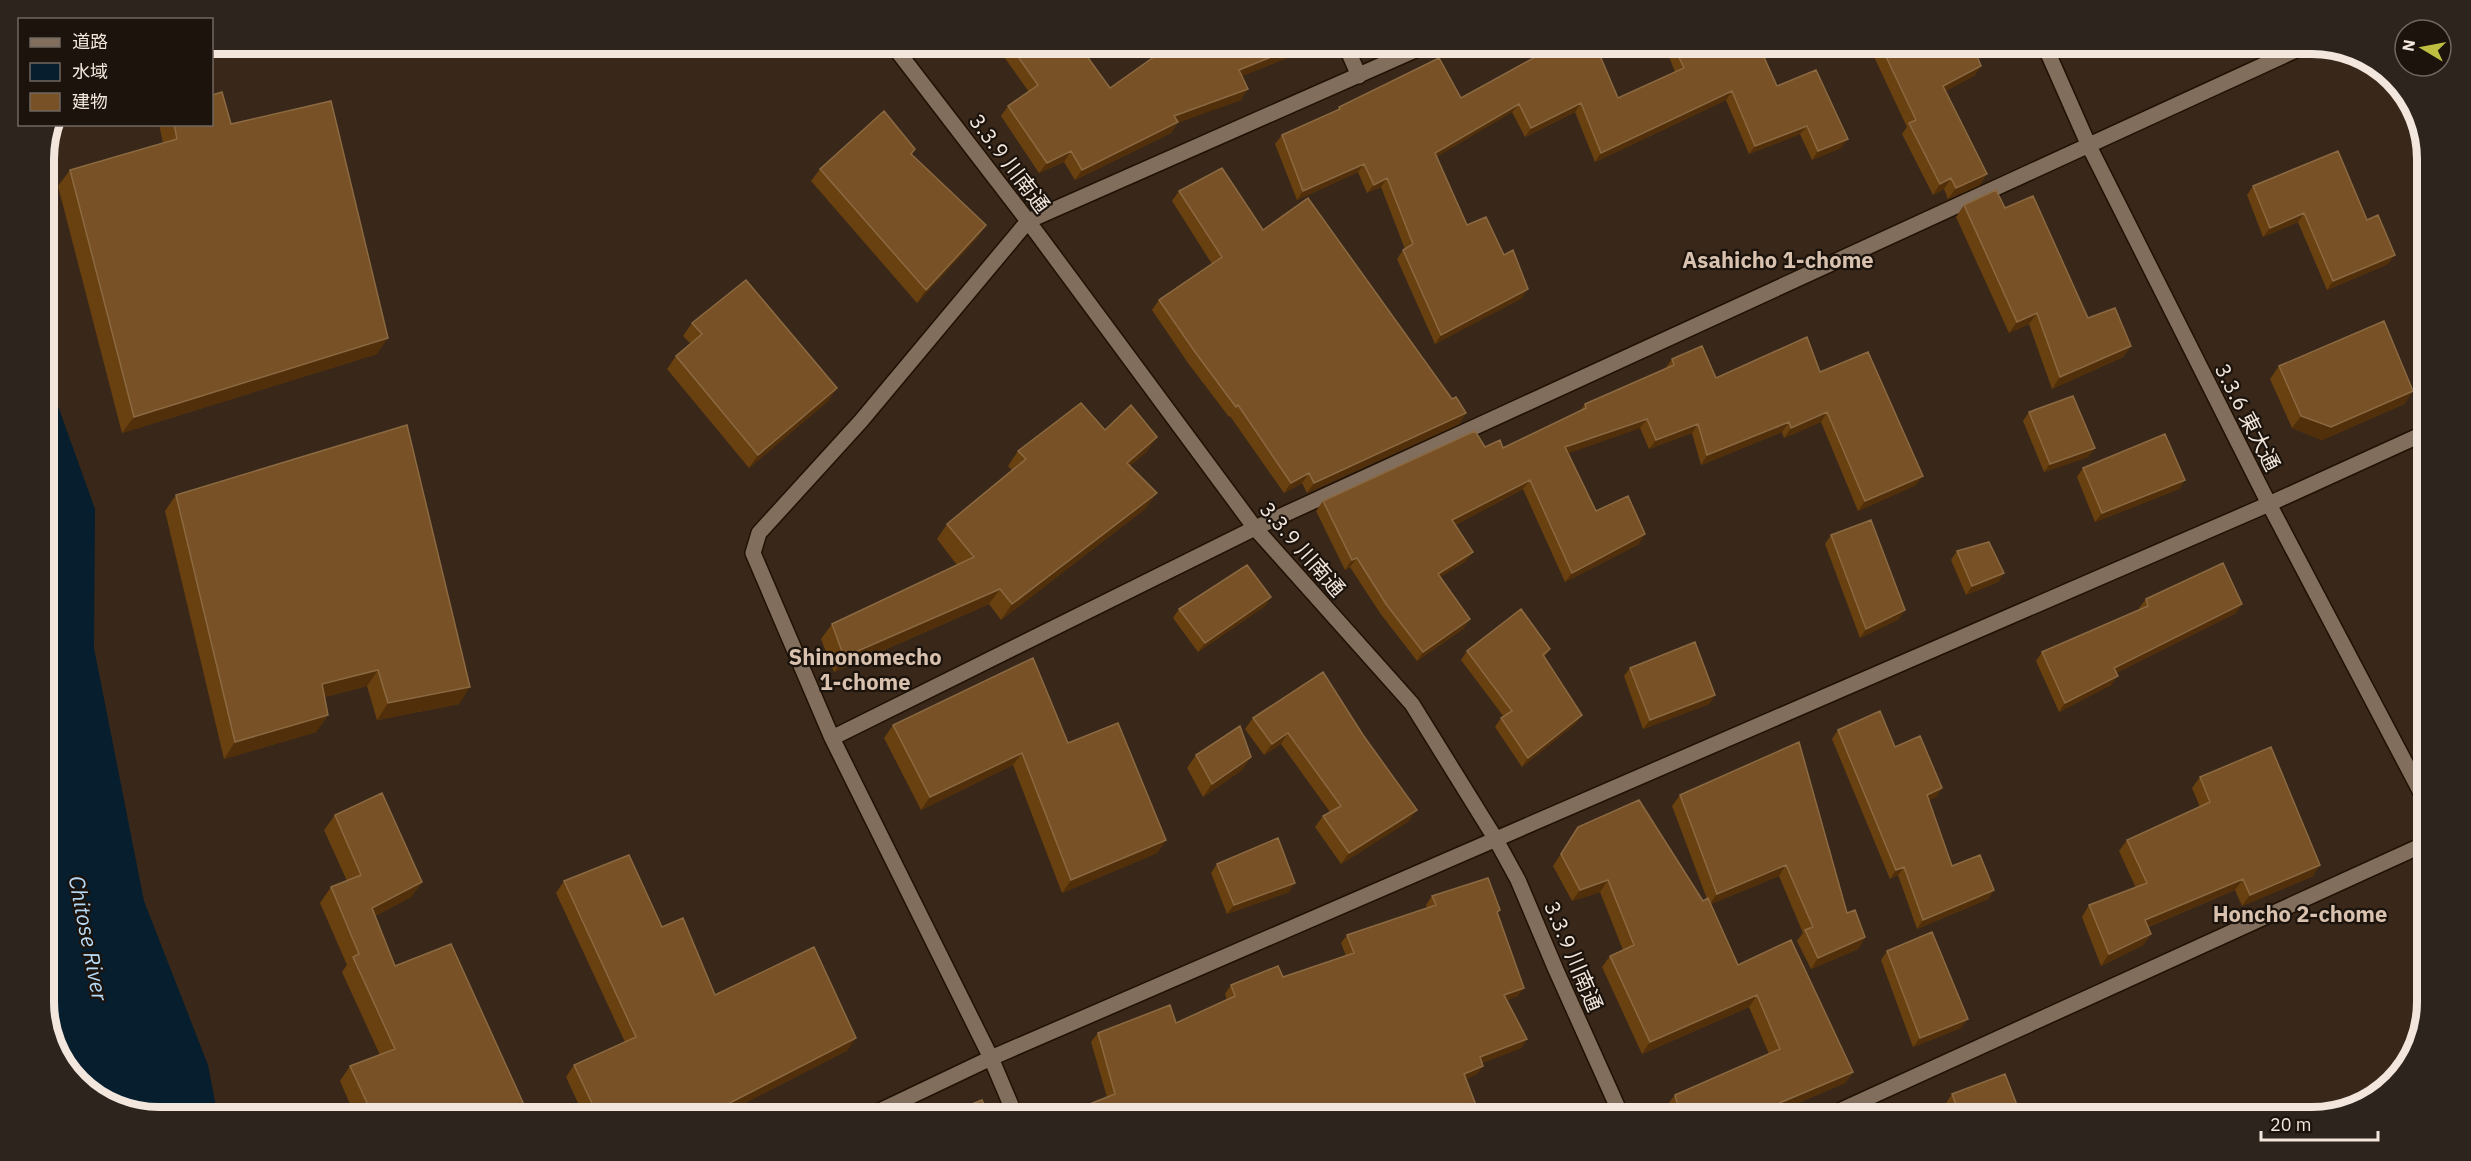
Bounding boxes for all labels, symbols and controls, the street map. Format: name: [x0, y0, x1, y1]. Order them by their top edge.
legend: [18, 18, 213, 126]
north arrow: [2393, 18, 2453, 78]
text: 道路: [72, 30, 108, 53]
text: N: [2397, 38, 2419, 53]
text: 水域: [72, 60, 108, 83]
text: 建物: [72, 90, 108, 113]
street label: 3.3.9 川南通: [964, 108, 1056, 218]
district label: Asahicho 1-chome: [1682, 245, 1874, 274]
street label: 3.3.6 東大通: [2209, 358, 2287, 476]
street label: 3.3.9 川南通: [1254, 496, 1352, 602]
district label: Shinonomecho 1-chome: [788, 642, 942, 696]
water label: Chitose River: [63, 873, 116, 1004]
street label: 3.3.9 川南通: [1538, 897, 1610, 1015]
district label: Honcho 2-chome: [2213, 899, 2387, 928]
scale bar: [2261, 1104, 2378, 1142]
text: 20 m: [2270, 1113, 2312, 1136]

